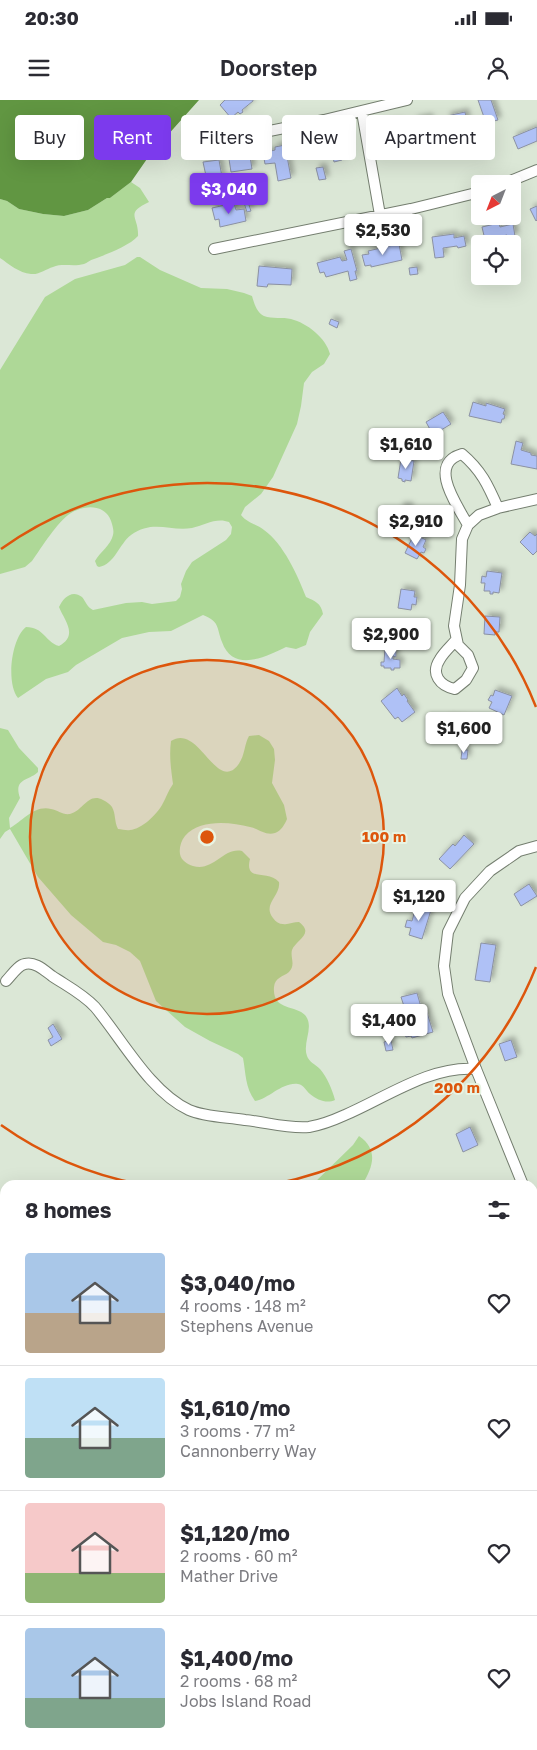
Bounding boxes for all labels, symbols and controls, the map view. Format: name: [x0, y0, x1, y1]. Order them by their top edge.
text: 20:30: [25, 6, 79, 29]
icon: menu: [25, 54, 53, 82]
text: Doorstep: [220, 54, 317, 81]
icon: person: [484, 54, 512, 82]
chip: Buy: [15, 115, 84, 160]
chip: Rent: [94, 115, 171, 160]
chip: Filters: [181, 115, 272, 160]
chip: New: [282, 115, 356, 160]
chip: Apartment: [366, 115, 495, 160]
pin: $3,040: [188, 172, 270, 215]
north arrow: [471, 175, 521, 225]
map controls: [471, 175, 521, 285]
text: $3,040: [201, 179, 257, 199]
pin: $2,530: [342, 214, 424, 256]
text: $2,530: [355, 220, 411, 240]
button: locate: [471, 235, 521, 285]
pin: $1,610: [365, 428, 447, 470]
text: $1,610: [380, 434, 432, 454]
pin: $2,910: [375, 504, 457, 547]
text: $2,910: [389, 511, 443, 531]
pin: $2,900: [350, 618, 432, 660]
text: $2,900: [363, 624, 419, 644]
pin: $1,600: [423, 712, 505, 754]
text: $1,600: [436, 718, 492, 738]
text: 100 m: [362, 827, 406, 845]
centre of rings: [198, 828, 216, 846]
pin: $1,120: [378, 880, 460, 922]
text: $1,120: [393, 886, 445, 906]
pin: $1,400: [348, 1004, 430, 1046]
text: $1,400: [362, 1010, 416, 1030]
text: 200 m: [434, 1078, 480, 1096]
icon: filters: [485, 1196, 513, 1224]
text: 8 homes: [25, 1197, 112, 1223]
text: $3,040/mo: [180, 1270, 295, 1296]
icon: home: [65, 1273, 125, 1333]
icon: heart: [485, 1289, 513, 1317]
text: 4 rooms · 148 m²: [180, 1296, 306, 1316]
text: Stephens Avenue: [180, 1316, 313, 1336]
text: $1,610/mo: [180, 1395, 290, 1421]
icon: home: [65, 1398, 125, 1458]
icon: heart: [485, 1414, 513, 1442]
text: 3 rooms · 77 m²: [180, 1421, 295, 1441]
text: Cannonberry Way: [180, 1441, 316, 1461]
text: $1,120/mo: [180, 1520, 290, 1546]
icon: home: [65, 1523, 125, 1583]
icon: heart: [485, 1539, 513, 1567]
text: 2 rooms · 60 m²: [180, 1546, 298, 1566]
text: Mather Drive: [180, 1566, 278, 1586]
text: $1,400/mo: [180, 1645, 293, 1671]
icon: home: [65, 1648, 125, 1708]
icon: heart: [485, 1664, 513, 1692]
text: 2 rooms · 68 m²: [180, 1671, 297, 1691]
text: Jobs Island Road: [180, 1691, 311, 1711]

